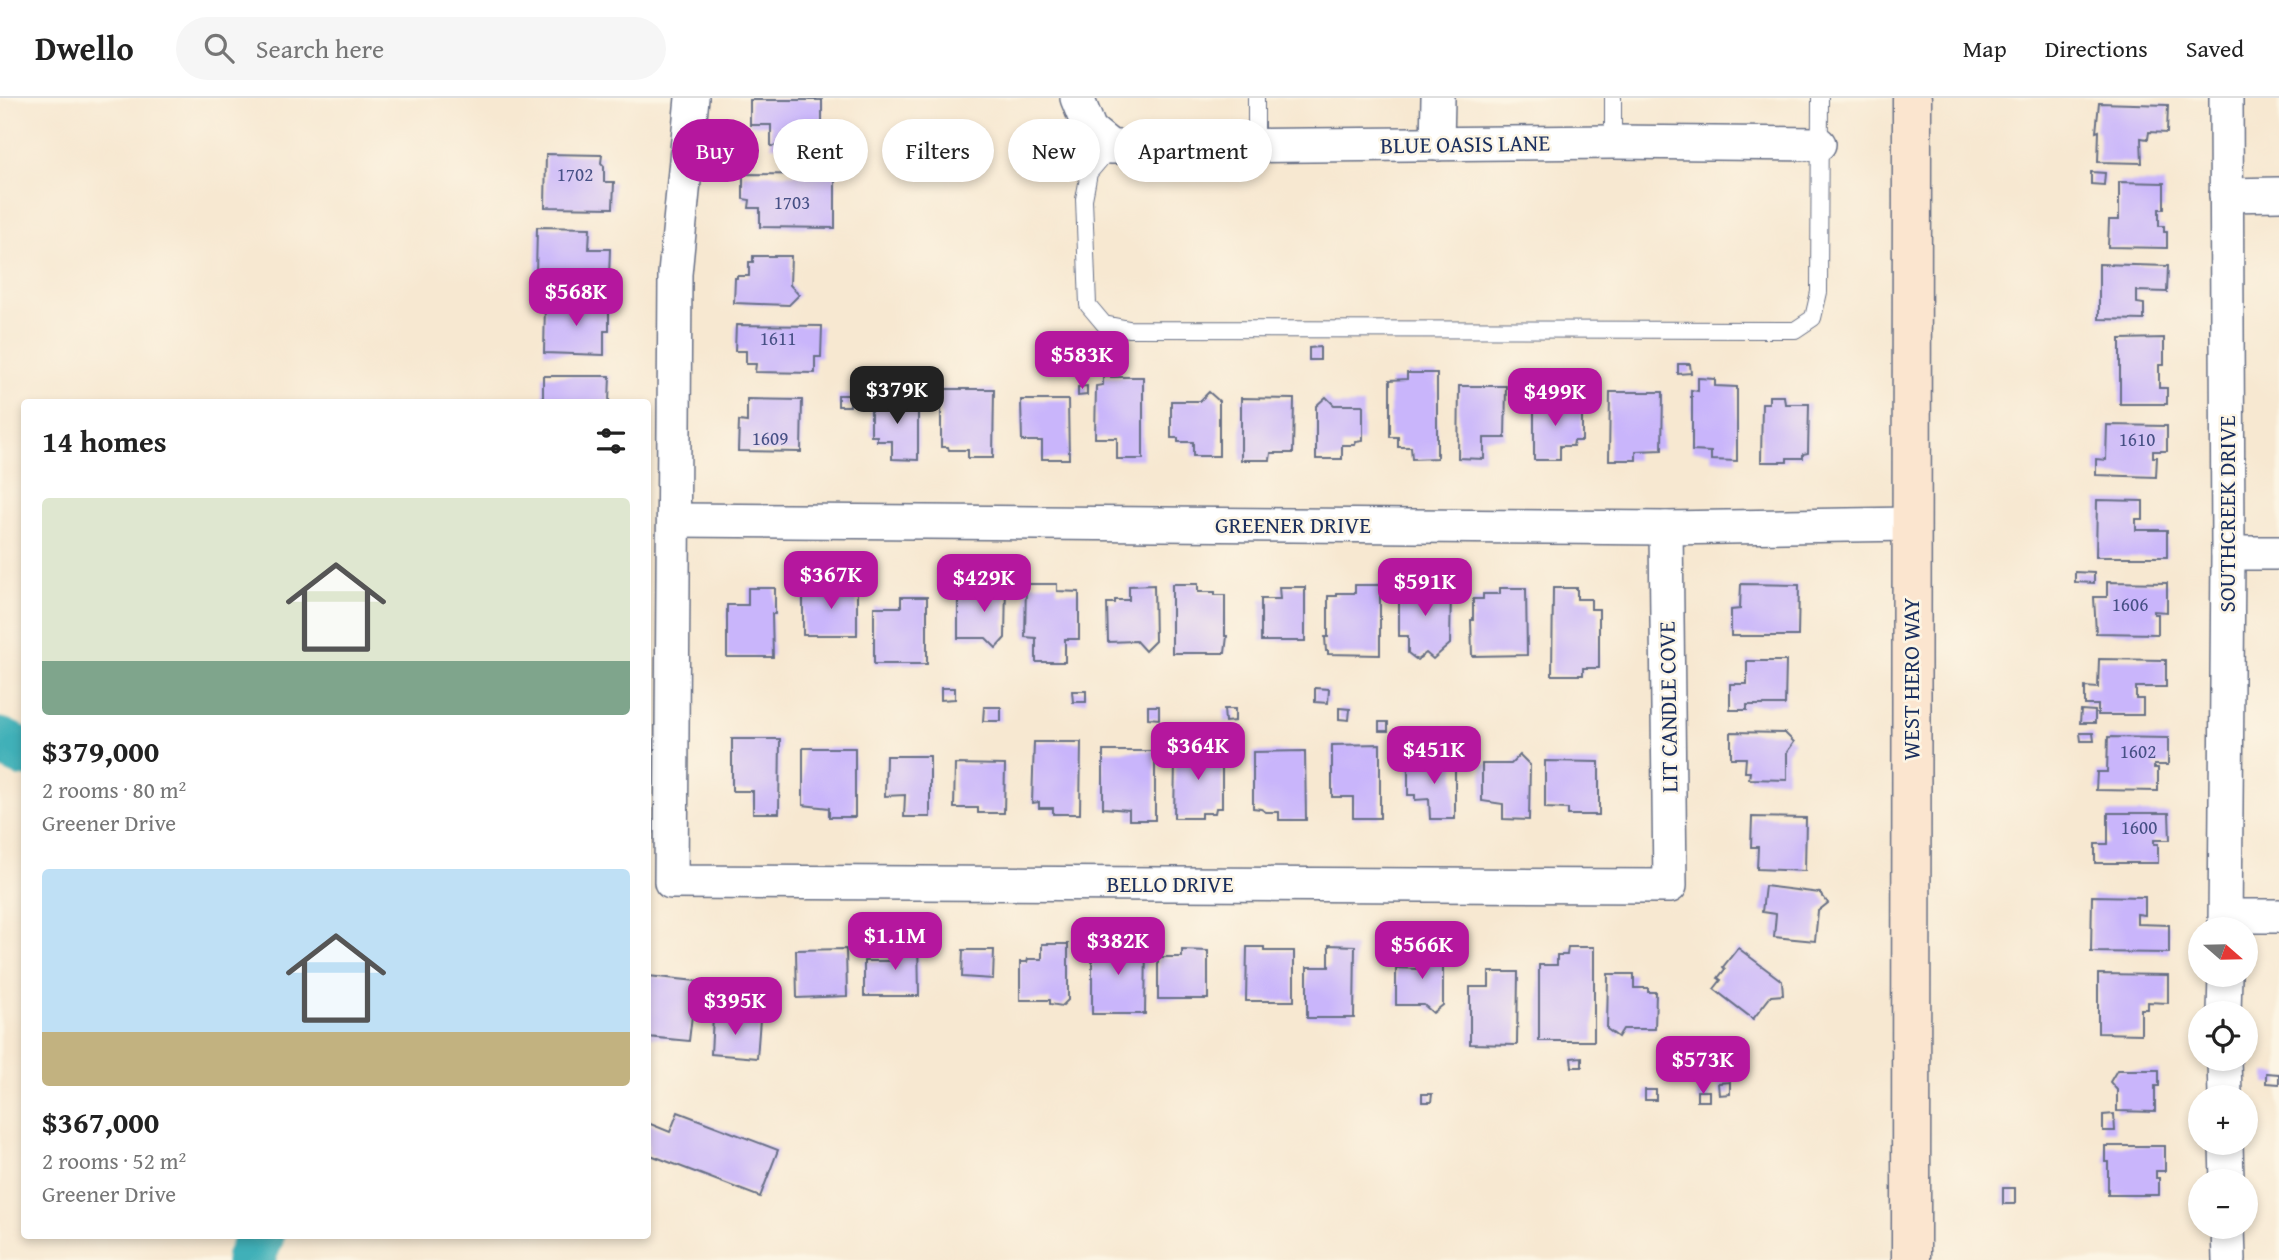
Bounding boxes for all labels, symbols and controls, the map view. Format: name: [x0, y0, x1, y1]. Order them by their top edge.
search box: [176, 17, 666, 80]
text: Dwello: [35, 24, 134, 72]
icon: search: [200, 29, 238, 67]
text: Search here: [256, 29, 384, 68]
text: Map: [1963, 31, 2007, 66]
text: Directions: [2045, 31, 2148, 66]
text: Saved: [2186, 31, 2244, 66]
chip: Buy: [672, 119, 759, 182]
chip: Rent: [773, 119, 868, 182]
chip: Filters: [882, 119, 994, 182]
chip: New: [1008, 119, 1100, 182]
chip: Apartment: [1114, 119, 1272, 182]
street label: BLUE OASIS LANE: [1380, 126, 1550, 161]
house number: 1702: [557, 160, 593, 188]
house number: 1703: [774, 188, 810, 216]
pin: $568K: [527, 268, 625, 328]
text: $568K: [545, 274, 607, 307]
house number: 1611: [760, 324, 796, 352]
pin: $583K: [1033, 331, 1131, 391]
text: $583K: [1051, 337, 1113, 370]
pin: $379K: [848, 366, 946, 426]
pin: $499K: [1506, 368, 1604, 428]
text: $379K: [866, 372, 928, 405]
text: $499K: [1524, 374, 1586, 407]
street label: SOUTHCREEK DRIVE: [2210, 415, 2243, 613]
text: 14 homes: [42, 419, 167, 463]
icon: filters: [592, 422, 630, 460]
house number: 1609: [752, 424, 788, 452]
house number: 1610: [2119, 425, 2155, 453]
street label: GREENER DRIVE: [1215, 508, 1371, 541]
icon: home: [273, 544, 399, 670]
pin: $367K: [782, 552, 880, 611]
pin: $429K: [935, 554, 1033, 614]
text: $367K: [800, 557, 862, 590]
pin: $591K: [1376, 559, 1474, 618]
text: $429K: [953, 560, 1015, 593]
text: $591K: [1394, 564, 1456, 597]
house number: 1606: [2112, 590, 2148, 618]
street label: WEST HERO WAY: [1894, 597, 1927, 761]
street label: LIT CANDLE COVE: [1650, 621, 1685, 793]
pin: $364K: [1149, 722, 1247, 782]
pin: $451K: [1385, 726, 1483, 786]
text: $364K: [1167, 728, 1229, 761]
text: $379,000: [42, 729, 159, 773]
text: $451K: [1403, 732, 1465, 765]
house number: 1602: [2120, 737, 2156, 765]
text: 2 rooms · 80 m²: [42, 773, 186, 806]
text: Greener Drive: [42, 806, 176, 839]
house number: 1600: [2121, 813, 2157, 841]
street label: BELLO DRIVE: [1106, 867, 1234, 900]
pin: $1.1M: [846, 912, 944, 972]
icon: home: [273, 915, 399, 1041]
north arrow: [2188, 917, 2258, 987]
map controls: [2188, 917, 2258, 1239]
text: $1.1M: [864, 918, 926, 951]
pin: $382K: [1069, 918, 1167, 977]
pin: $566K: [1373, 922, 1471, 981]
text: $382K: [1087, 923, 1149, 956]
text: $566K: [1391, 927, 1453, 960]
pin: $395K: [686, 978, 784, 1037]
text: $395K: [704, 983, 766, 1016]
button: locate: [2188, 1001, 2258, 1071]
pin: $573K: [1654, 1037, 1752, 1096]
text: $573K: [1672, 1042, 1734, 1075]
button: +: [2188, 1085, 2258, 1155]
text: $367,000: [42, 1100, 159, 1144]
text: 2 rooms · 52 m²: [42, 1144, 186, 1177]
button: −: [2188, 1169, 2258, 1239]
text: Greener Drive: [42, 1177, 176, 1210]

